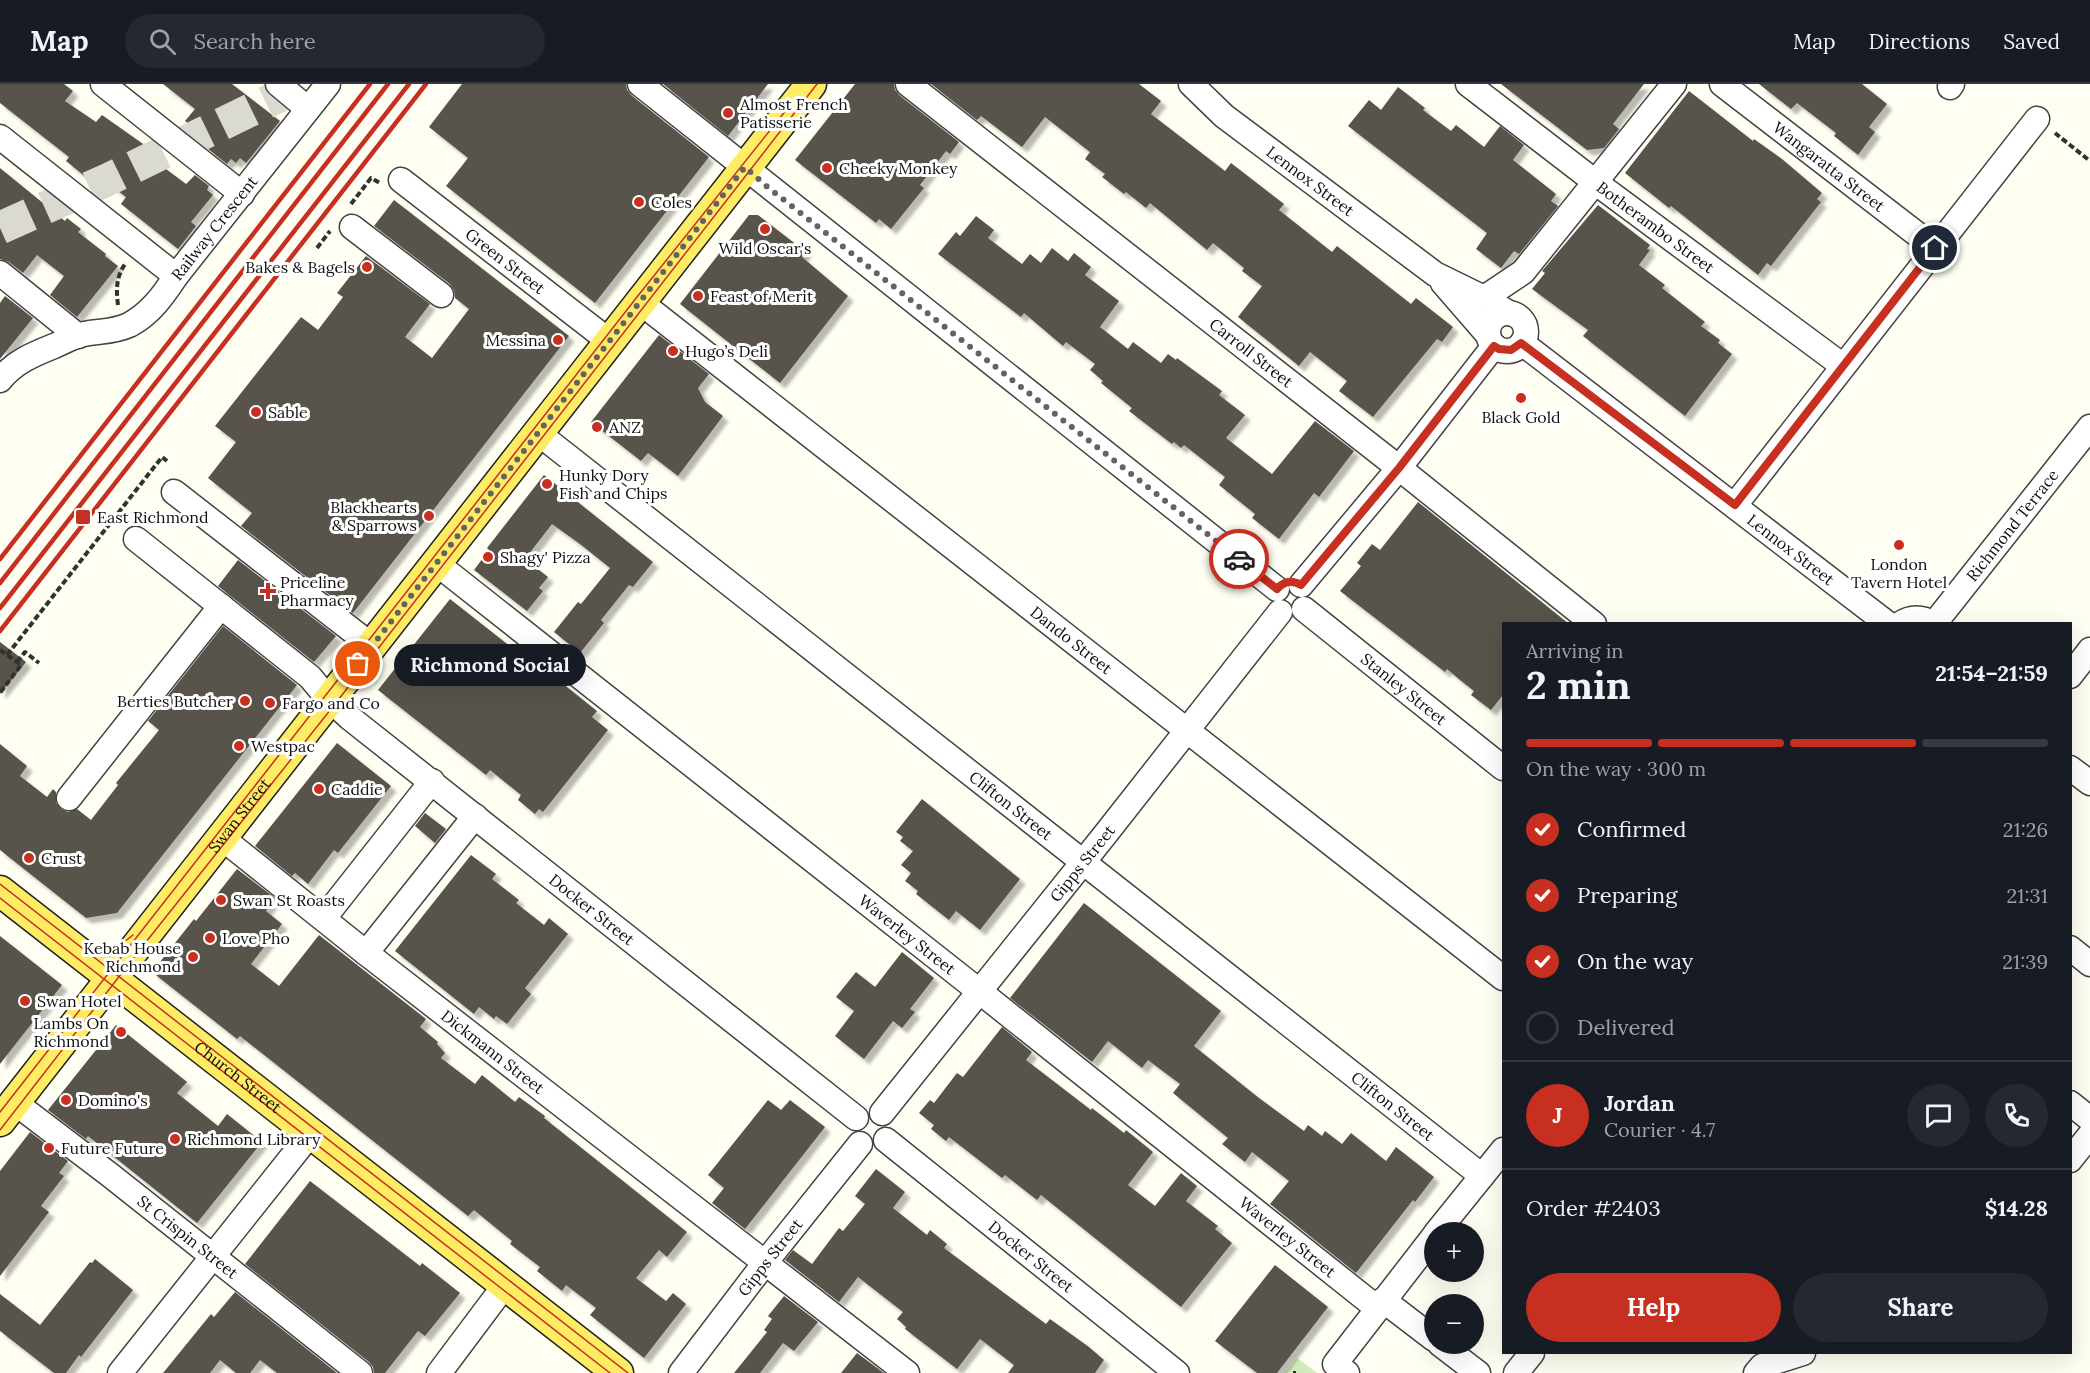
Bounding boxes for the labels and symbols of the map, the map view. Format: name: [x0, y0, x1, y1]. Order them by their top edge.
place label: Almost French Patisserie: [739, 94, 848, 132]
marker: Almost French Patisserie: [721, 106, 735, 120]
street label: Wangaratta Street: [1769, 117, 1890, 216]
street label: Lennox Street: [1263, 141, 1359, 221]
place label: Cheeky Monkey: [839, 158, 958, 178]
marker: Cheeky Monkey: [820, 161, 834, 175]
street label: Railway Crescent: [167, 171, 262, 284]
street label: Botherambo Street: [1593, 177, 1719, 278]
place label: Coles: [651, 192, 692, 212]
marker: Coles: [632, 195, 646, 209]
marker: Wild Oscar's: [758, 222, 772, 236]
pin: [1909, 222, 1960, 273]
street label: Green Street: [461, 224, 550, 298]
place label: Wild Oscar's: [719, 238, 811, 258]
place label: Bakes & Bagels: [245, 257, 355, 277]
marker: Bakes & Bagels: [360, 260, 374, 274]
place label: Feast of Merit: [710, 286, 814, 306]
marker: Feast of Merit: [691, 289, 705, 303]
street label: Carroll Street: [1206, 314, 1298, 392]
place label: Messina: [485, 330, 546, 350]
marker: Messina: [551, 333, 565, 347]
place label: Hugo’s Deli: [685, 341, 768, 361]
marker: Hugo’s Deli: [666, 344, 680, 358]
marker: Black Gold: [1514, 391, 1528, 405]
place label: Sable: [268, 402, 308, 422]
marker: Sable: [249, 405, 263, 419]
place label: Black Gold: [1481, 407, 1561, 427]
place label: ANZ: [608, 417, 641, 437]
marker: ANZ: [590, 420, 604, 434]
place label: Hunky Dory Fish and Chips: [559, 465, 667, 503]
street label: Richmond Terrace: [1962, 465, 2063, 585]
marker: Hunky Dory Fish and Chips: [540, 477, 554, 491]
place label: Blackhearts & Sparrows: [330, 497, 417, 535]
place label: East Richmond: [97, 507, 209, 527]
marker: East Richmond: [74, 508, 92, 526]
marker: Blackhearts & Sparrows: [422, 509, 436, 523]
street label: Lennox Street: [1743, 510, 1839, 590]
courier: [1209, 529, 1269, 589]
marker: London Tavern Hotel: [1892, 538, 1906, 552]
place label: Shagy' Pizza: [500, 547, 591, 567]
marker: Shagy' Pizza: [481, 550, 495, 564]
place label: London Tavern Hotel: [1851, 554, 1947, 592]
place label: Priceline Pharmacy: [280, 572, 354, 610]
marker: Priceline Pharmacy: [261, 584, 275, 598]
street label: Dando Street: [1027, 602, 1117, 679]
pin: [332, 638, 383, 689]
callout: Richmond Social: [394, 643, 586, 685]
street label: Stanley Street: [1357, 649, 1452, 730]
place label: Berties Butcher: [117, 691, 233, 711]
place label: Fargo and Co: [282, 693, 380, 713]
marker: Berties Butcher: [238, 694, 252, 708]
marker: Fargo and Co: [263, 696, 277, 710]
place label: Westpac: [251, 736, 315, 756]
marker: Westpac: [232, 739, 246, 753]
street label: Clifton Street: [965, 766, 1057, 845]
street label: Swan Street: [204, 773, 275, 857]
place label: Caddie: [331, 779, 383, 799]
marker: Caddie: [312, 782, 326, 796]
street label: Gipps Street: [1045, 820, 1119, 906]
place label: Crust: [41, 848, 83, 868]
marker: Crust: [22, 851, 36, 865]
street label: Docker Street: [545, 869, 639, 950]
place label: Swan St Roasts: [233, 890, 345, 910]
street label: Waverley Street: [855, 890, 960, 979]
marker: Swan St Roasts: [214, 893, 228, 907]
place label: Love Pho: [222, 928, 290, 948]
marker: Love Pho: [203, 931, 217, 945]
place label: Kebab House Richmond: [83, 938, 181, 976]
marker: Kebab House Richmond: [186, 950, 200, 964]
place label: Swan Hotel: [37, 991, 122, 1011]
marker: Swan Hotel: [18, 994, 32, 1008]
street label: Dickmann Street: [437, 1005, 549, 1098]
place label: Lambs On Richmond: [33, 1013, 109, 1051]
marker: Lambs On Richmond: [114, 1025, 128, 1039]
street label: Church Street: [191, 1037, 286, 1117]
street label: Clifton Street: [1347, 1067, 1439, 1145]
place label: Domino's: [78, 1090, 148, 1110]
marker: Domino's: [59, 1093, 73, 1107]
place label: Richmond Library: [187, 1129, 321, 1149]
marker: Richmond Library: [168, 1132, 182, 1146]
place label: Future Future: [61, 1138, 164, 1158]
marker: Future Future: [42, 1141, 56, 1155]
street label: St Crispin Street: [134, 1191, 243, 1283]
street label: Waverley Street: [1235, 1192, 1341, 1282]
street label: Gipps Street: [733, 1214, 807, 1300]
street label: Docker Street: [985, 1216, 1078, 1297]

